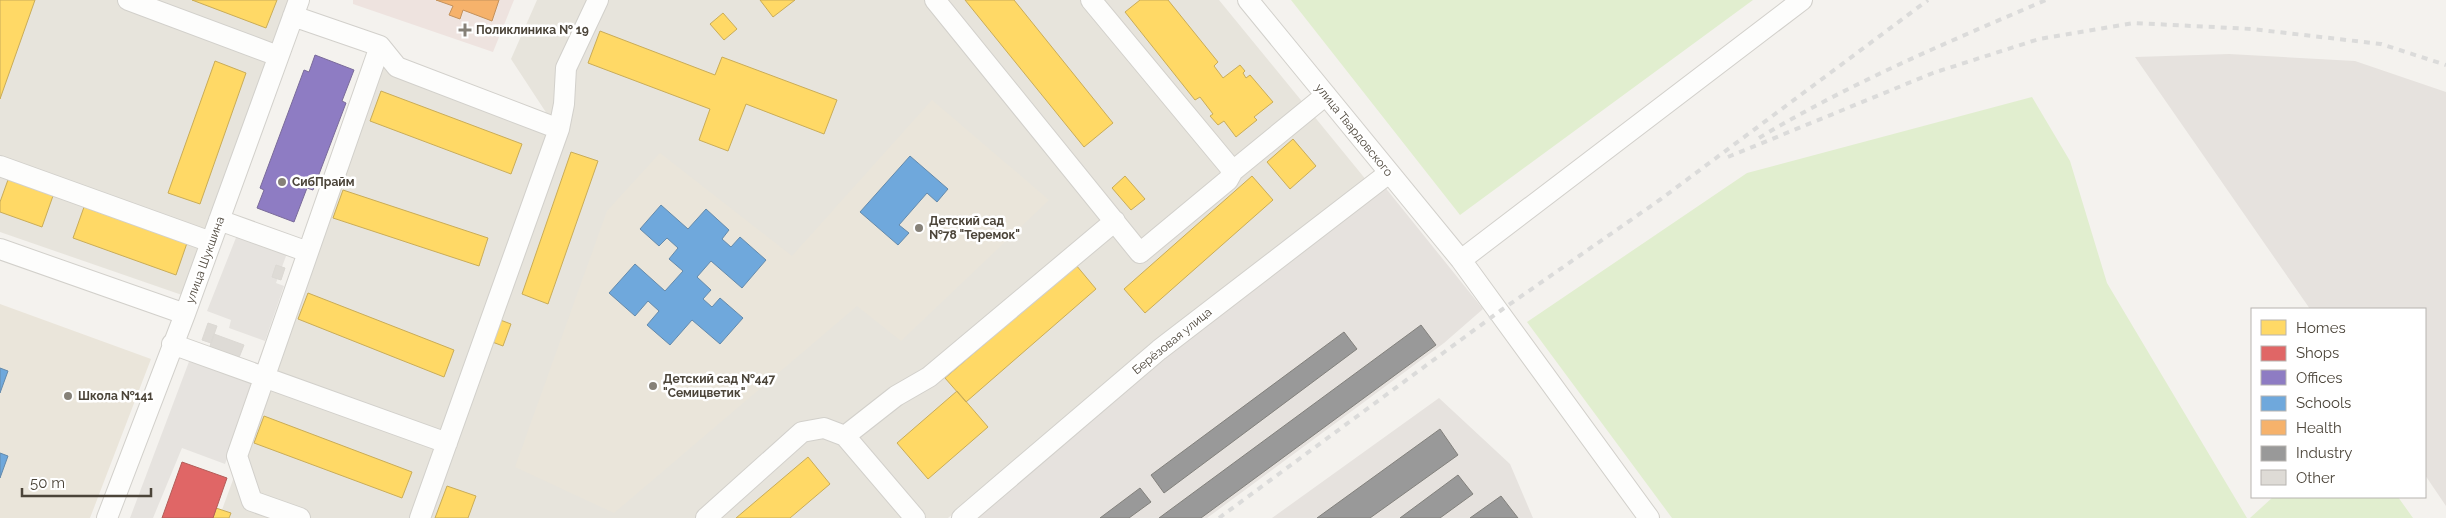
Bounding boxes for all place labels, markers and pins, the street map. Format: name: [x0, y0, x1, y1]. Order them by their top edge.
marker: Поликлиника № 19: [458, 23, 472, 37]
place label: Поликлиника № 19: [476, 23, 589, 37]
place label: СибПрайм: [292, 175, 355, 189]
marker: СибПрайм: [276, 176, 288, 188]
place label: Детский сад №78 "Теремок": [929, 214, 1020, 242]
marker: Детский сад №78 "Теремок": [913, 222, 925, 234]
place label: Детский сад №447 "Семицветик": [663, 372, 776, 400]
marker: Детский сад №447 "Семицветик": [647, 380, 659, 392]
place label: Школа №141: [78, 389, 153, 403]
marker: Школа №141: [62, 390, 74, 402]

